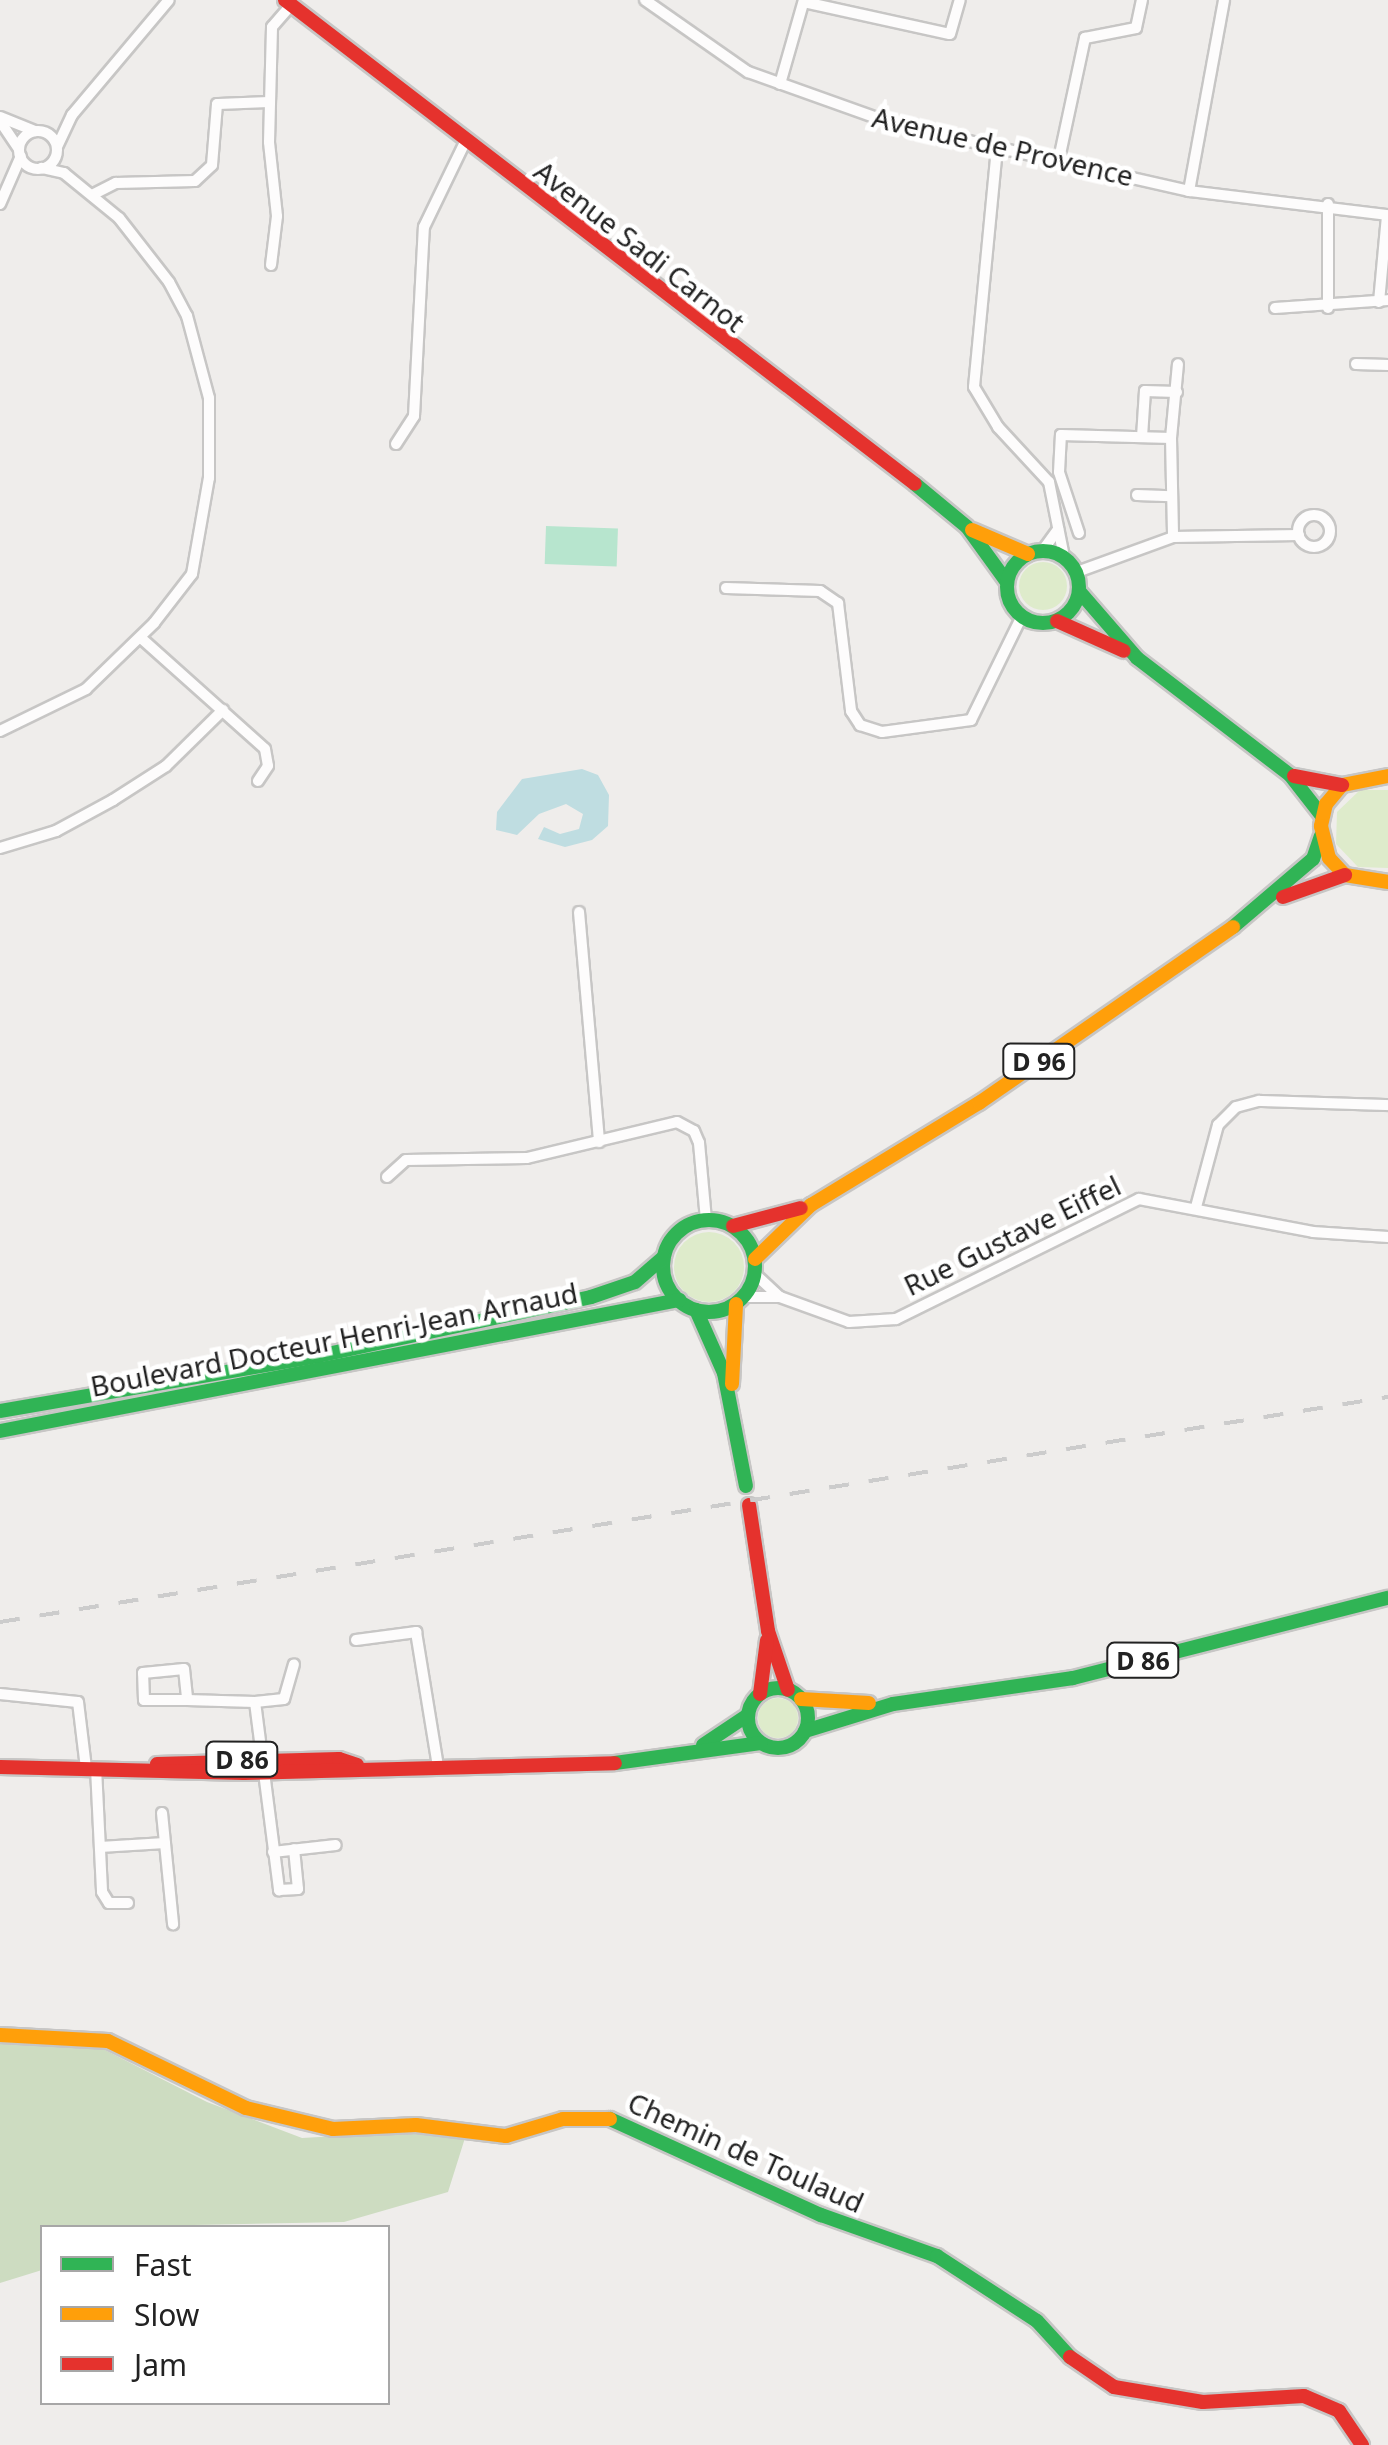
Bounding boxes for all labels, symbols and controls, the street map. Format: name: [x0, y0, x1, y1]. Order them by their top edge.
street label: Avenue de Provence: [869, 100, 1137, 192]
street label: Avenue Sadi Carnot: [528, 153, 752, 339]
road number: D 96: [1002, 1041, 1076, 1081]
street label: Rue Gustave Eiffel: [898, 1168, 1126, 1302]
street label: Boulevard Docteur Henri-Jean Arnaud: [88, 1275, 580, 1403]
road number: D 86: [1106, 1640, 1180, 1680]
road number: D 86: [204, 1739, 280, 1779]
street label: Chemin de Toulaud: [623, 2085, 869, 2219]
legend: [40, 2225, 390, 2405]
text: Fast: [134, 2244, 192, 2285]
text: Slow: [134, 2294, 199, 2335]
text: Jam: [134, 2344, 187, 2385]

